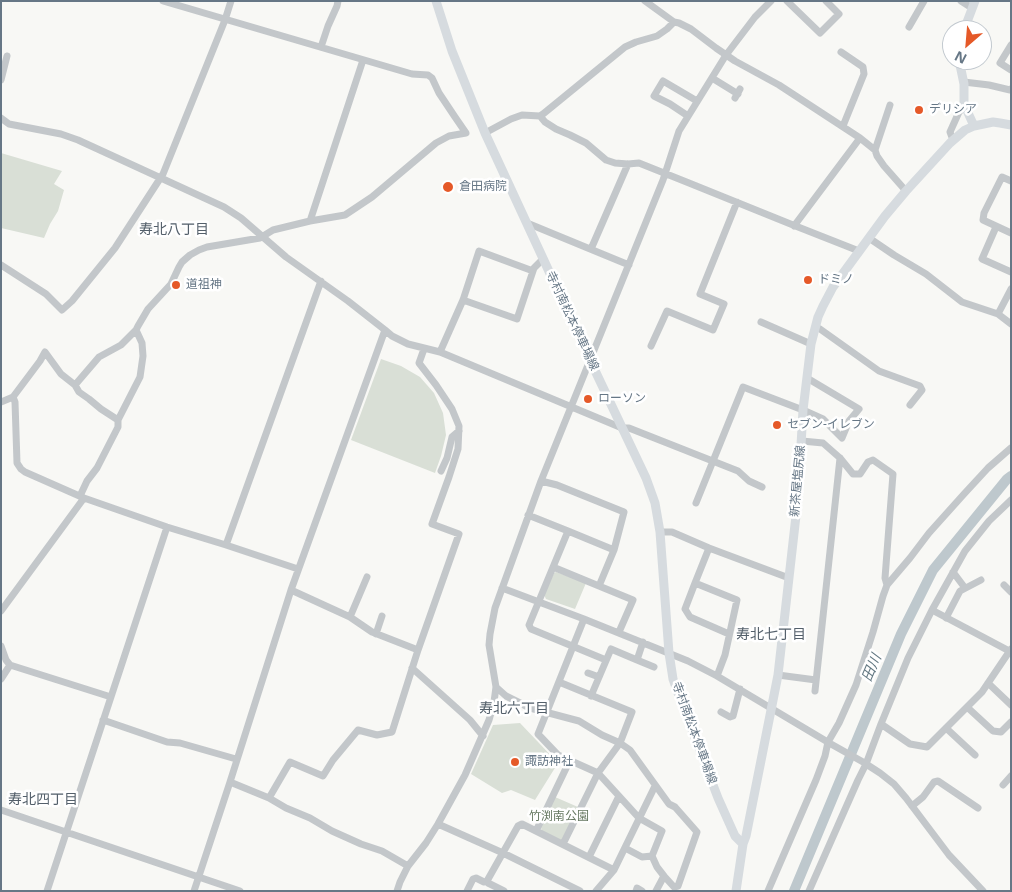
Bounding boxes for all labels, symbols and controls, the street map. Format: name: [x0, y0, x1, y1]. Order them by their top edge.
north arrow: [942, 20, 992, 70]
text: N: [951, 47, 970, 69]
place label: デリシア: [929, 103, 977, 117]
marker: デリシア: [913, 104, 925, 116]
marker: 倉田病院: [441, 180, 455, 194]
place label: 倉田病院: [459, 180, 507, 194]
district label: 寿北八丁目: [139, 222, 209, 238]
street label: 寺村南松本停車場線: [543, 269, 601, 373]
place label: ドミノ: [818, 273, 854, 287]
marker: ドミノ: [802, 274, 814, 286]
place label: 道祖神: [186, 278, 222, 292]
marker: 道祖神: [170, 279, 182, 291]
place label: ローソン: [598, 392, 646, 406]
marker: ローソン: [582, 393, 594, 405]
place label: セブン-イレブン: [787, 418, 875, 432]
marker: セブン-イレブン: [771, 419, 783, 431]
street label: 新茶屋塩尻線: [788, 445, 808, 517]
district label: 寿北七丁目: [736, 627, 806, 643]
water label: 田川: [859, 652, 885, 684]
street label: 寺村南松本停車場線: [669, 680, 719, 786]
district label: 寿北六丁目: [479, 701, 549, 717]
place label: 諏訪神社: [525, 755, 573, 769]
marker: 諏訪神社: [509, 756, 521, 768]
district label: 寿北四丁目: [8, 792, 78, 808]
park label: 竹渕南公園: [529, 810, 589, 824]

